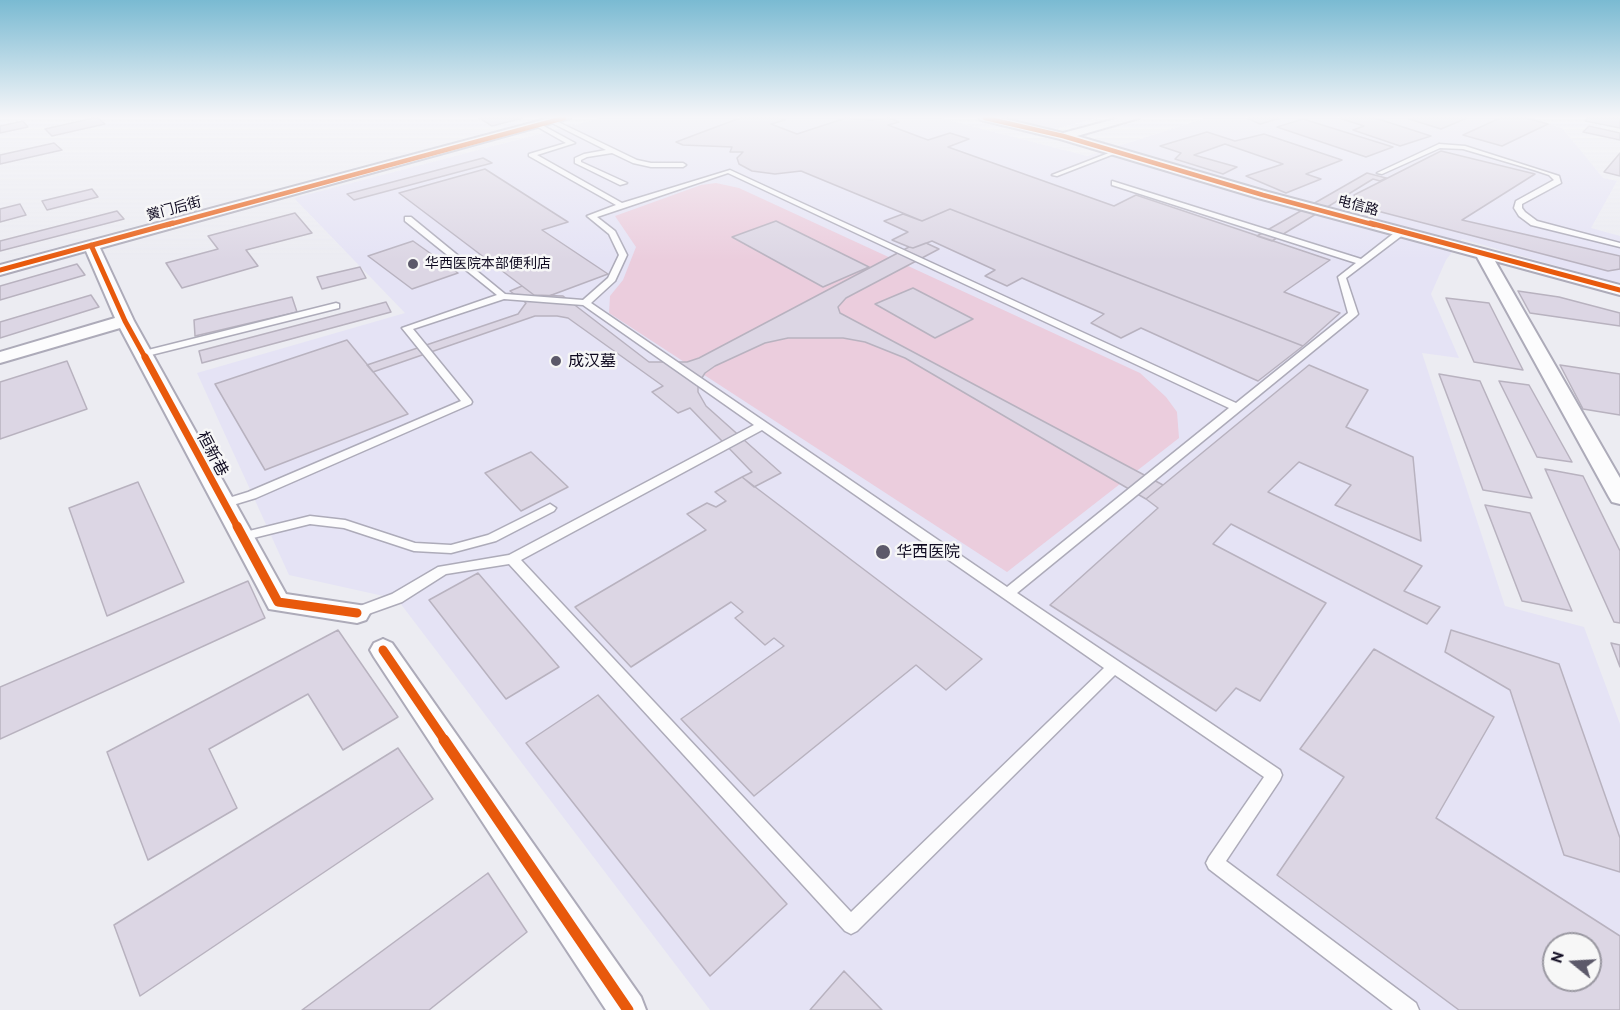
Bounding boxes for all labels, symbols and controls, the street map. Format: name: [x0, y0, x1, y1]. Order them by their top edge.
street label: 电信路: [1336, 192, 1380, 220]
street label: 黉门后街: [145, 194, 203, 224]
place label: 华西医院本部便利店: [425, 256, 551, 272]
marker: 华西医院本部便利店: [406, 257, 420, 271]
place label: 成汉墓: [568, 351, 616, 371]
marker: 成汉墓: [549, 354, 563, 368]
street label: 桓新巷: [192, 428, 232, 480]
place label: 华西医院: [896, 542, 960, 562]
marker: 华西医院: [874, 543, 892, 561]
north arrow: [1542, 932, 1602, 992]
text: N: [1546, 949, 1568, 965]

